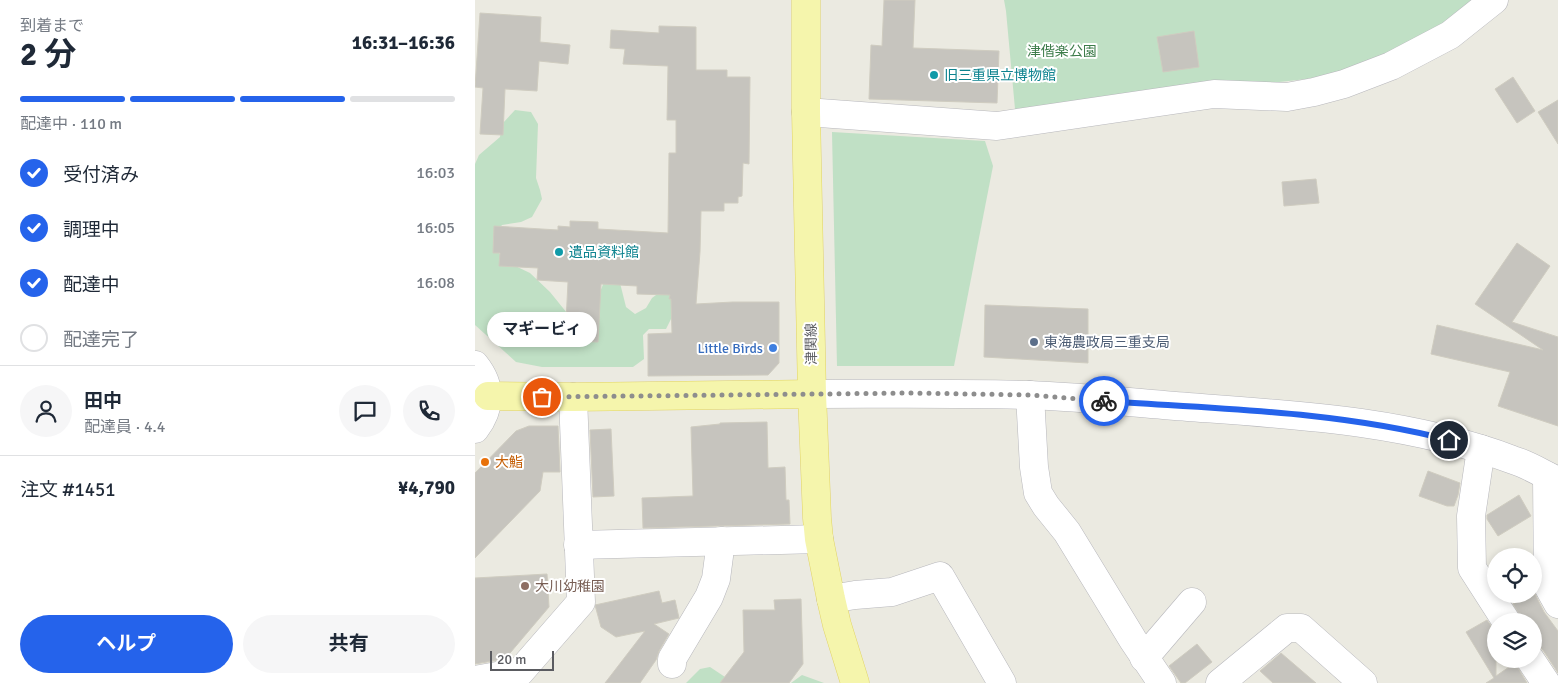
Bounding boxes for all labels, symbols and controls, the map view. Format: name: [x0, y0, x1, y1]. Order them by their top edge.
text: 到着まで: [20, 16, 84, 36]
text: 16:31–16:36: [352, 31, 455, 55]
text: 2 分: [20, 35, 76, 74]
park label: 津偕楽公園: [1027, 43, 1097, 60]
place label: 旧三重県立博物館: [944, 67, 1056, 84]
marker: 旧三重県立博物館: [928, 69, 940, 81]
text: 配達中 · 110 m: [20, 114, 122, 134]
icon: check: [20, 159, 48, 187]
text: 受付済み: [63, 163, 139, 187]
text: 16:03: [416, 163, 455, 183]
icon: check: [20, 214, 48, 242]
text: 調理中: [63, 218, 120, 242]
text: 16:05: [416, 218, 455, 238]
place label: 遺品資料館: [569, 244, 639, 261]
marker: 遺品資料館: [553, 246, 565, 258]
icon: check: [20, 269, 48, 297]
text: 配達中: [63, 273, 120, 297]
text: 16:08: [416, 273, 455, 293]
callout: マギービィ: [487, 312, 597, 347]
text: マギービィ: [502, 319, 582, 339]
street label: 津関線: [803, 323, 820, 365]
text: 配達完了: [63, 328, 139, 352]
place label: 東海農政局三重支局: [1044, 334, 1170, 351]
marker: 東海農政局三重支局: [1028, 336, 1040, 348]
place label: Little Birds: [698, 340, 763, 357]
marker: Little Birds: [767, 342, 779, 354]
pin: [521, 376, 563, 418]
courier: [1079, 376, 1129, 426]
icon: bag: [528, 383, 556, 411]
button: person: [20, 385, 72, 437]
button: chat: [339, 385, 391, 437]
button: phone: [403, 385, 455, 437]
icon: bike: [1090, 387, 1118, 415]
text: 田中: [84, 389, 122, 413]
text: 配達員 · 4.4: [84, 417, 165, 437]
pin: [1428, 419, 1470, 461]
icon: home: [1435, 426, 1463, 454]
place label: 大鮨: [495, 454, 523, 471]
marker: 大鮨: [479, 456, 491, 468]
text: ¥4,790: [398, 476, 455, 500]
text: 注文 #1451: [20, 478, 115, 502]
map controls: [1487, 548, 1542, 668]
button: locate: [1487, 548, 1542, 603]
place label: 大川幼稚園: [535, 578, 605, 595]
marker: 大川幼稚園: [519, 580, 531, 592]
button: layers: [1487, 613, 1542, 668]
button: ヘルプ: [20, 615, 233, 673]
button: 共有: [243, 615, 455, 673]
scale bar: [490, 648, 554, 671]
text: 20 m: [497, 651, 526, 668]

